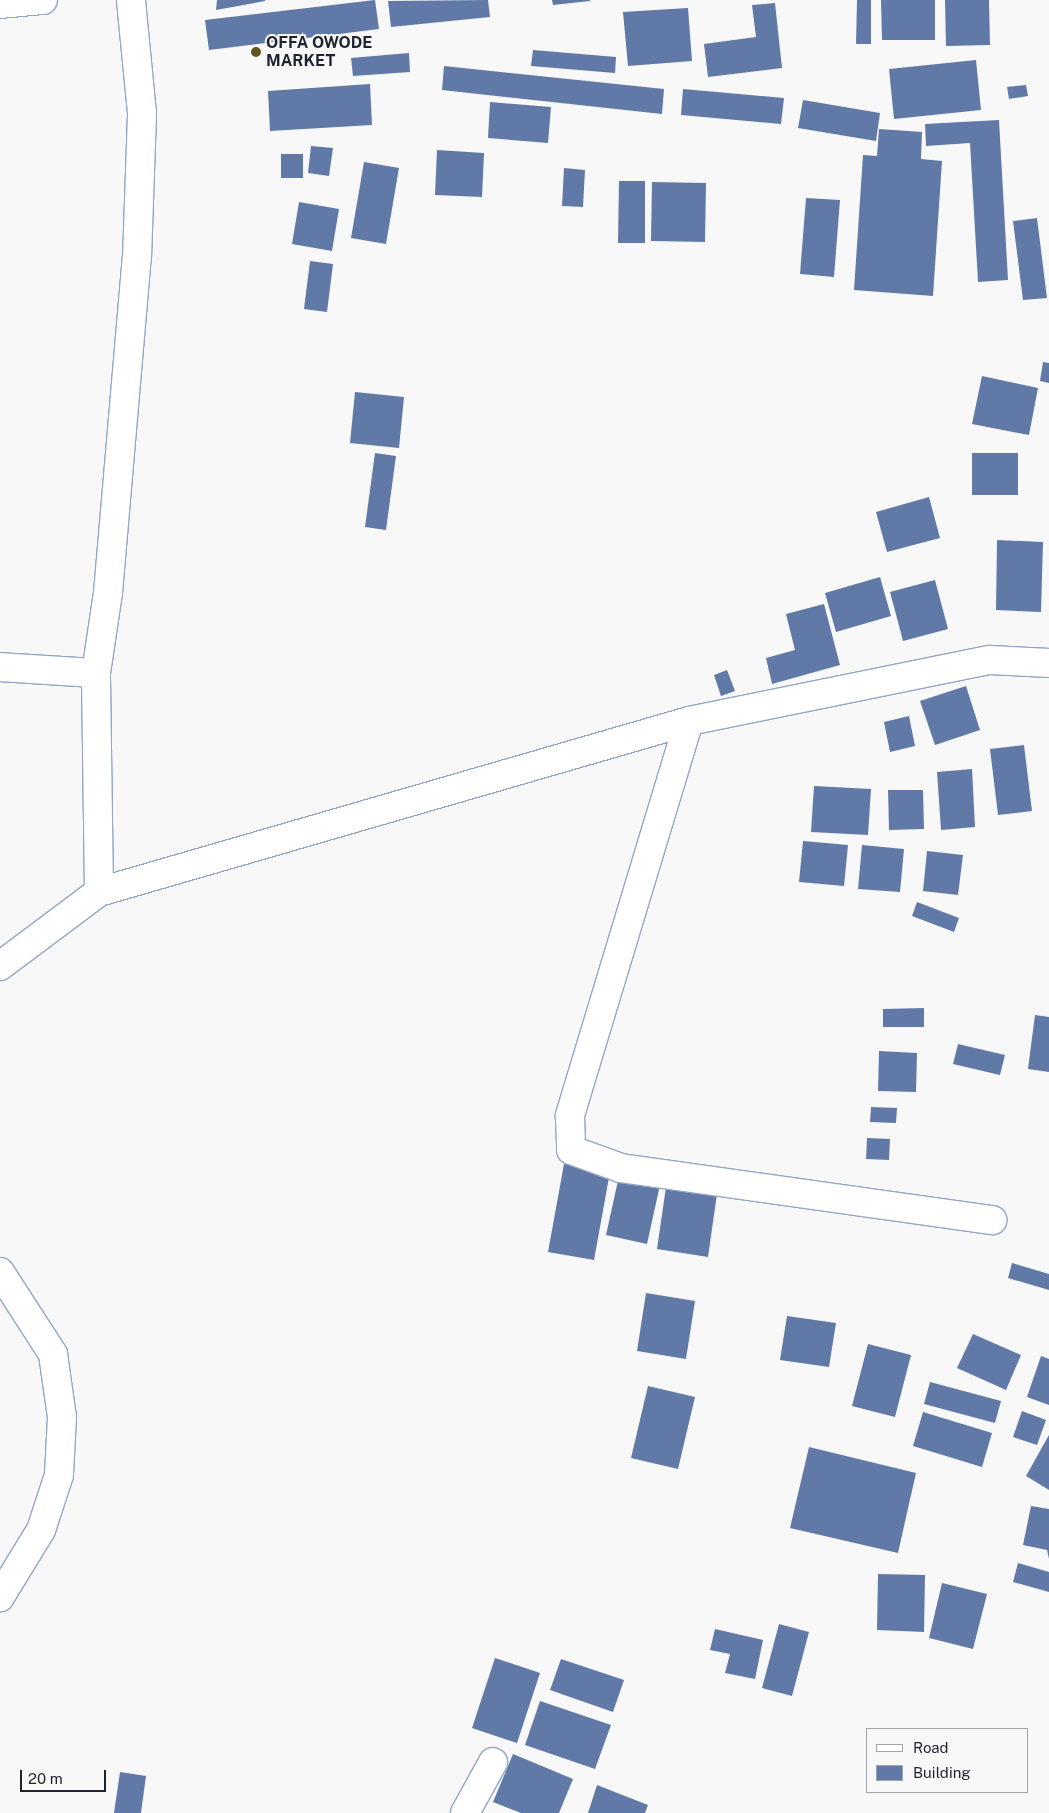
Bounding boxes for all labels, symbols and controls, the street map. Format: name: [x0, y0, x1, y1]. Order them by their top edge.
place label: OFFA OWODE MARKET: [266, 33, 372, 71]
marker: OFFA OWODE MARKET: [250, 46, 262, 58]
legend: [866, 1728, 1029, 1793]
text: Road: [913, 1739, 949, 1756]
scale bar: [22, 1760, 109, 1792]
text: Building: [913, 1764, 971, 1781]
text: 20 m: [28, 1770, 63, 1787]

